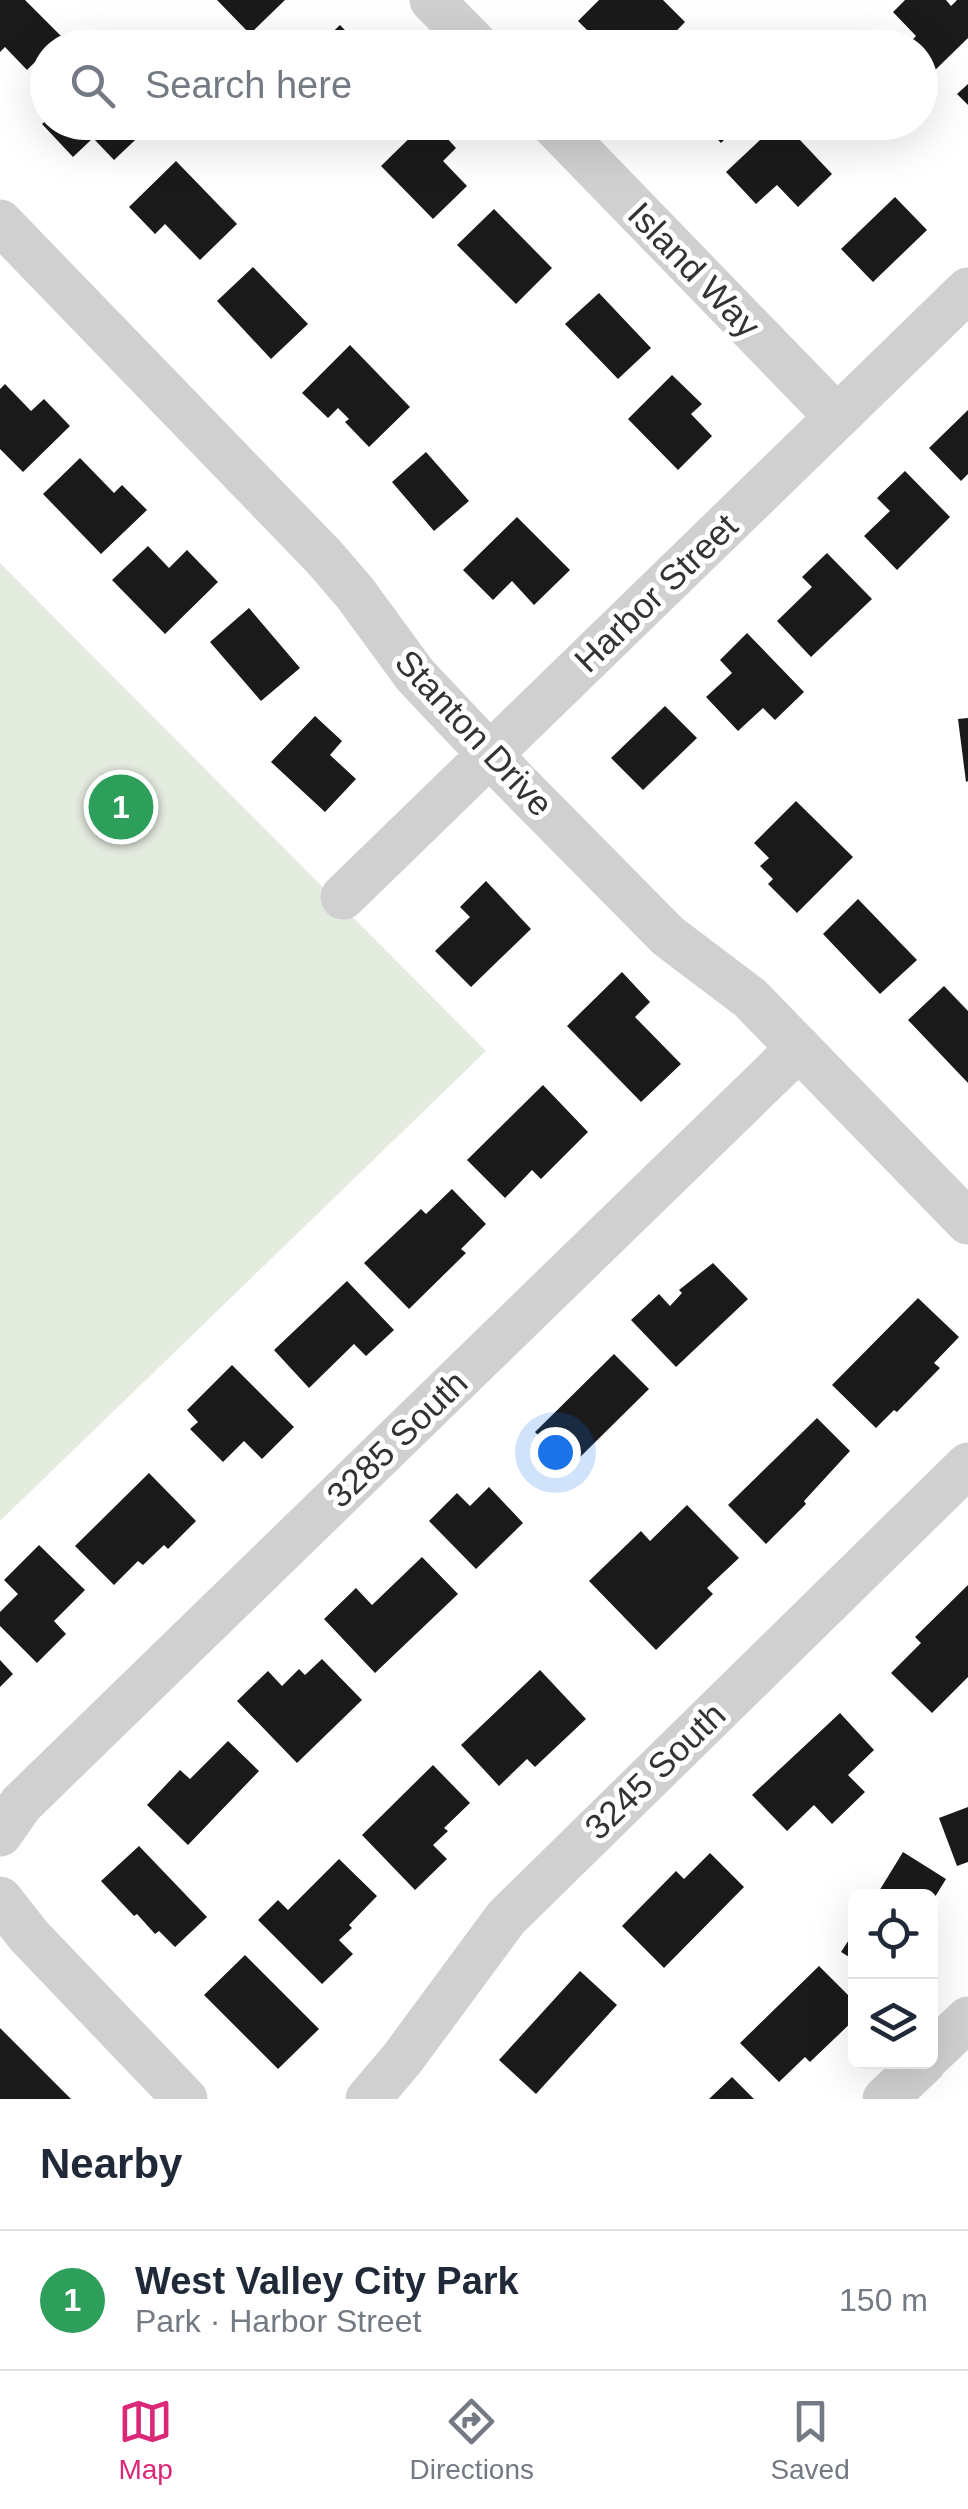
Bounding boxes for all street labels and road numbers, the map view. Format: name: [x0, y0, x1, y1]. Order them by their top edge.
street label: Island Way: [621, 194, 768, 345]
street label: Harbor Street: [567, 505, 745, 680]
street label: Stanton Drive: [388, 642, 561, 824]
street label: 3285 South: [319, 1362, 475, 1515]
street label: 3245 South: [577, 1694, 733, 1847]

